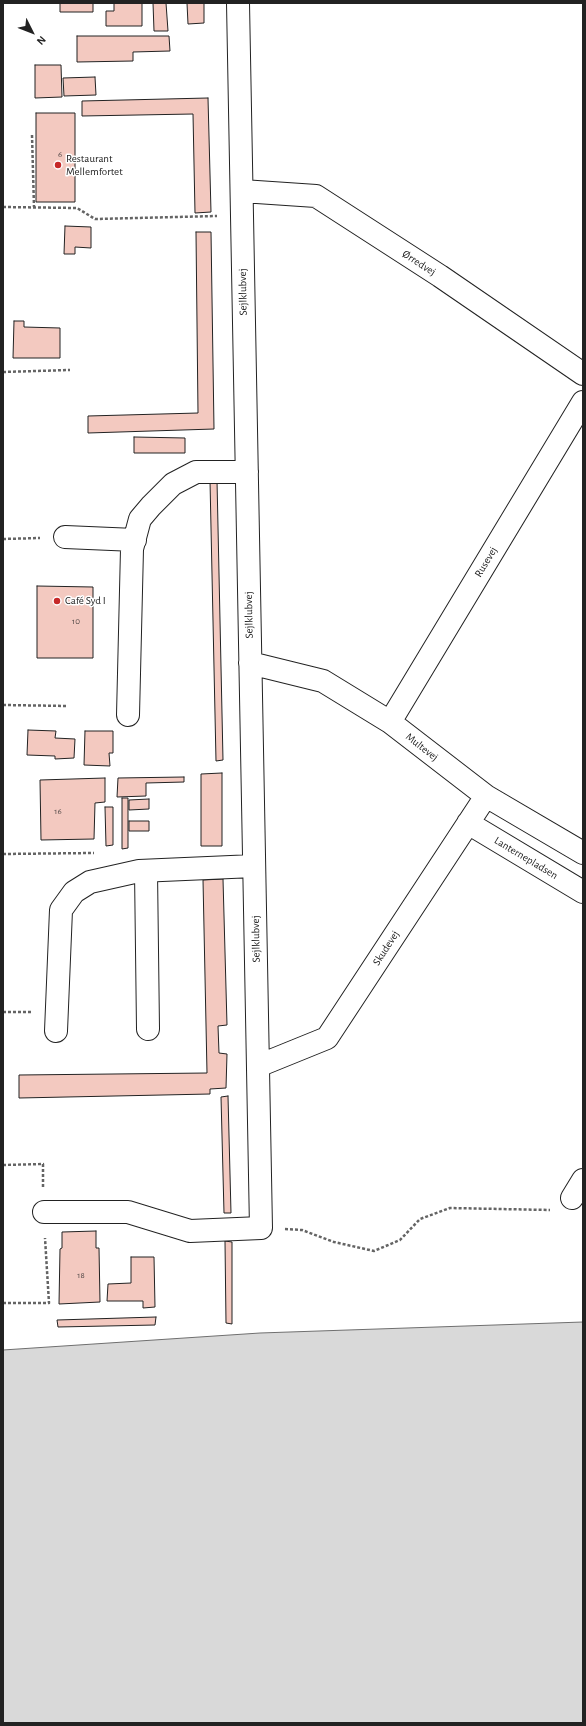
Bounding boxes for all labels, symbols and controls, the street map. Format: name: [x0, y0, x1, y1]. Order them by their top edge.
north arrow: [12, 12, 52, 52]
text: N: [35, 34, 48, 47]
house number: 6: [58, 149, 62, 159]
place label: Restaurant Mellemfortet: [66, 152, 123, 178]
marker: Restaurant Mellemfortet: [53, 160, 63, 170]
street label: Ørredvej: [400, 247, 438, 279]
street label: Sejlklubvej: [236, 268, 250, 316]
street label: Rusevej: [472, 544, 500, 580]
street label: Sejlklubvej: [242, 591, 256, 639]
place label: Café Syd I: [65, 594, 106, 608]
marker: Café Syd I: [52, 596, 62, 606]
house number: 10: [72, 616, 80, 626]
street label: Multevej: [403, 730, 441, 764]
house number: 16: [54, 806, 62, 816]
street label: Lanternepladsen: [492, 834, 560, 882]
street label: Sejlklubvej: [249, 915, 263, 963]
street label: Skudevej: [370, 928, 402, 968]
house number: 18: [77, 1270, 85, 1280]

